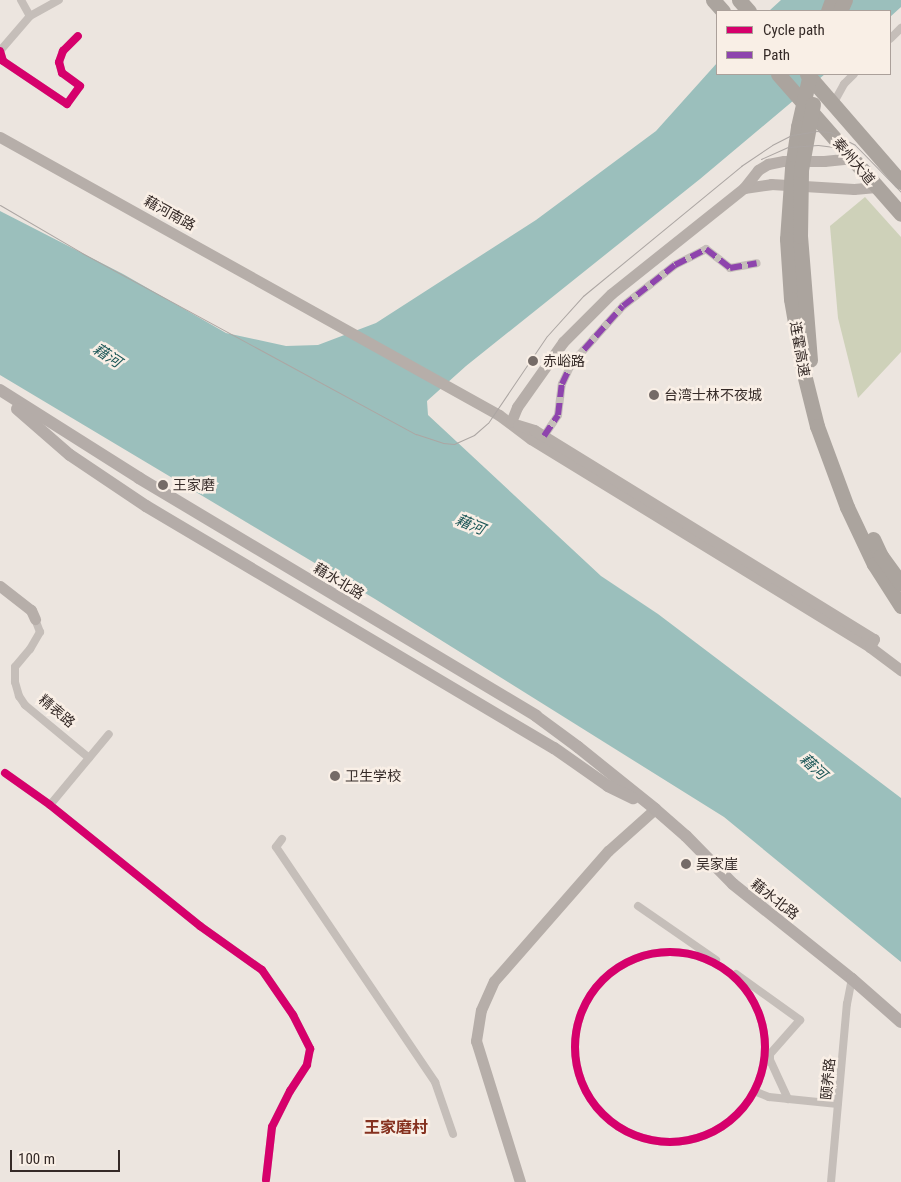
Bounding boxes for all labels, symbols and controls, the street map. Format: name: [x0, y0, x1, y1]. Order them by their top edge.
legend: [716, 10, 891, 75]
text: Cycle path: [763, 21, 825, 39]
text: Path: [763, 46, 790, 64]
street label: 秦州大道: [830, 134, 878, 188]
street label: 藉河南路: [141, 192, 199, 234]
street label: 连霍高速: [787, 320, 813, 378]
water label: 藉河: [90, 340, 124, 372]
place label: 赤峪路: [543, 353, 585, 369]
marker: 赤峪路: [527, 355, 539, 367]
place label: 台湾士林不夜城: [664, 387, 762, 403]
marker: 台湾士林不夜城: [648, 389, 660, 401]
place label: 王家磨: [173, 477, 215, 493]
marker: 王家磨: [157, 479, 169, 491]
water label: 藉河: [453, 511, 487, 539]
street label: 藉水北路: [311, 559, 367, 603]
street label: 精表路: [36, 691, 78, 731]
water label: 藉河: [796, 750, 830, 784]
place label: 卫生学校: [345, 768, 401, 784]
marker: 卫生学校: [329, 770, 341, 782]
place label: 吴家崖: [696, 856, 738, 872]
marker: 吴家崖: [680, 858, 692, 870]
street label: 藉水北路: [748, 875, 802, 923]
street label: 颐养路: [818, 1057, 838, 1101]
district label: 王家磨村: [364, 1118, 428, 1138]
scale bar: [12, 1140, 122, 1172]
text: 100 m: [18, 1150, 55, 1168]

